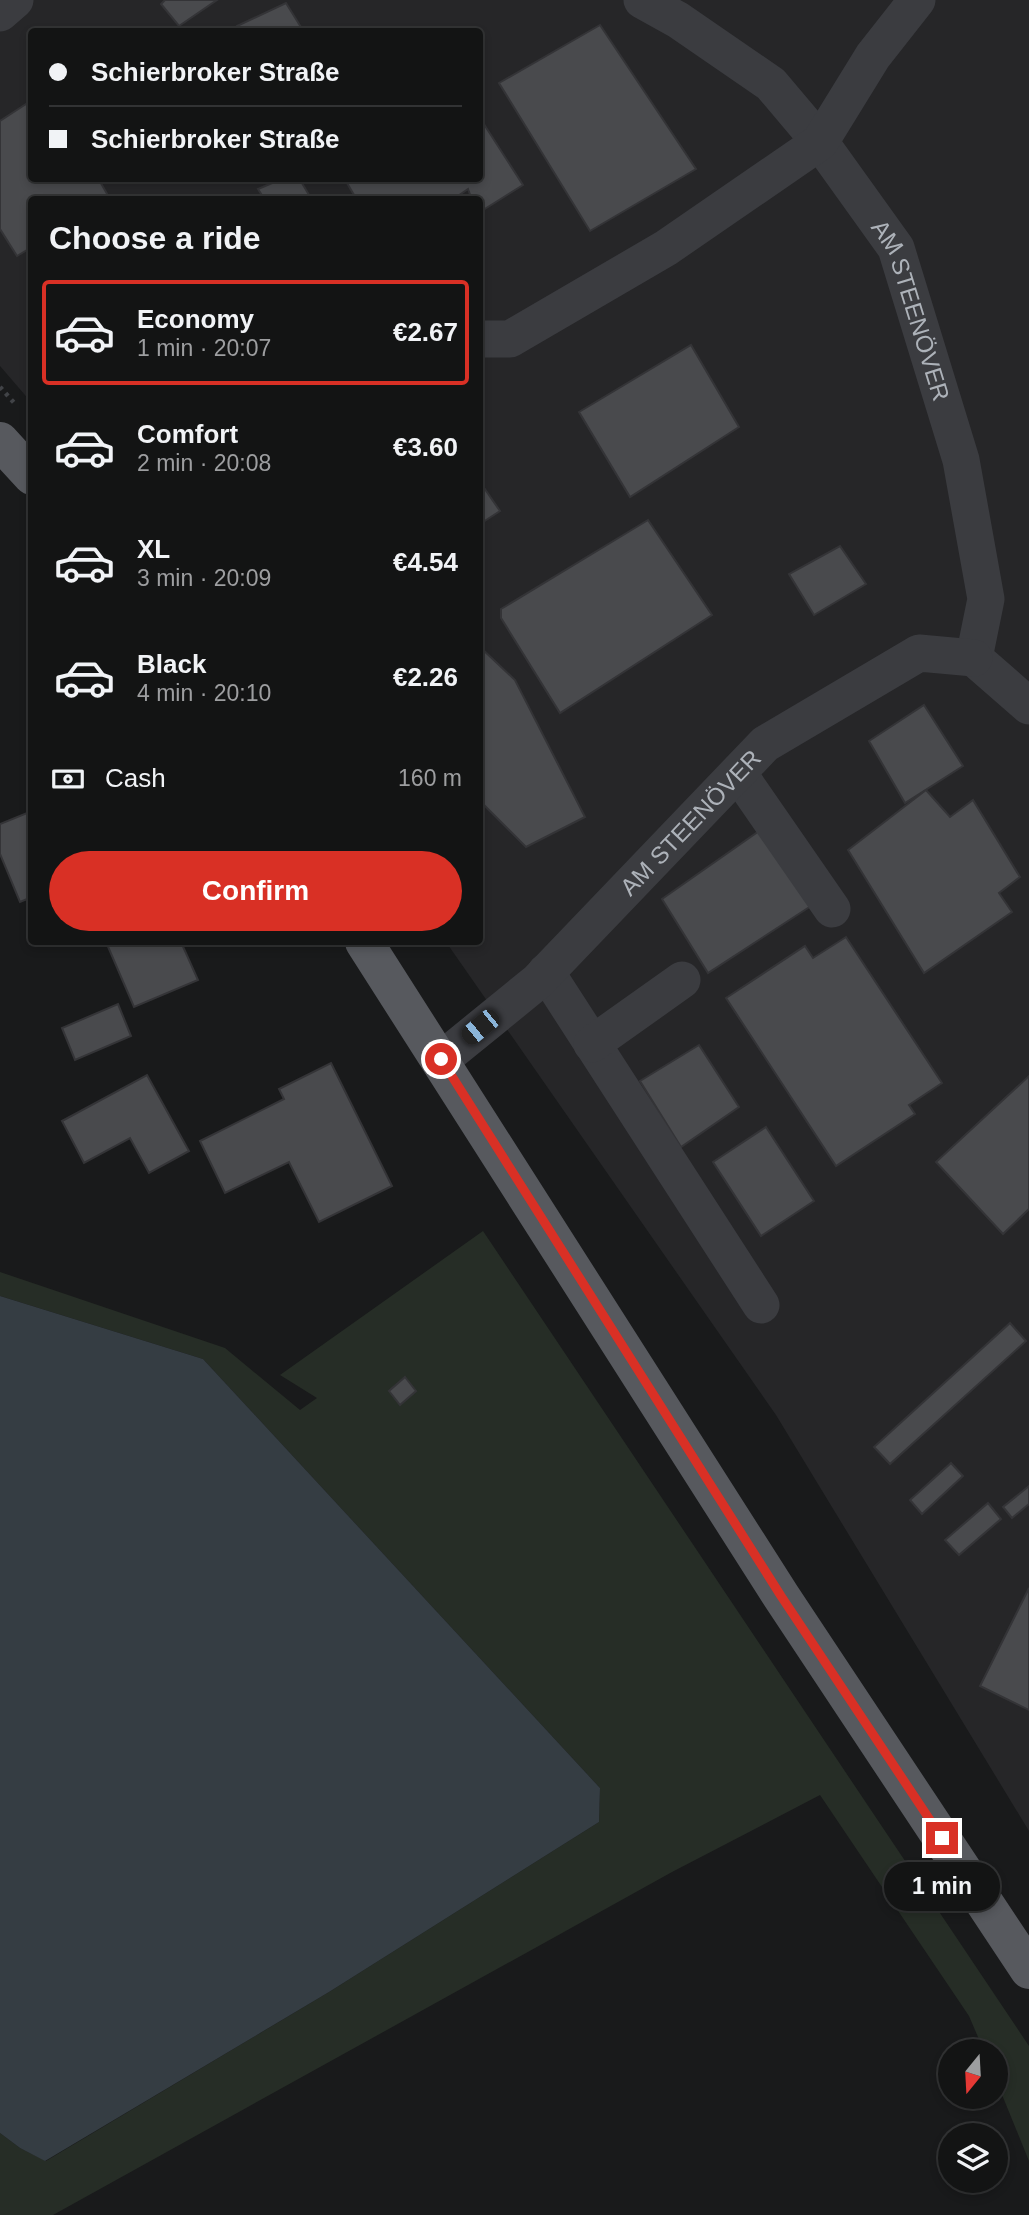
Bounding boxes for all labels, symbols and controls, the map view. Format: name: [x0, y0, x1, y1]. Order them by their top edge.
text: Schierbroker Straße: [91, 57, 340, 87]
text: Schierbroker Straße: [91, 124, 340, 154]
street label: AM STEENÖVER: [866, 214, 956, 404]
text: Choose a ride: [49, 220, 261, 256]
icon: car: [53, 301, 116, 364]
text: Economy: [137, 304, 254, 334]
text: €2.67: [393, 317, 458, 347]
text: 1 min · 20:07: [137, 335, 271, 361]
icon: car: [53, 416, 116, 479]
text: Comfort: [137, 419, 238, 449]
text: €3.60: [393, 432, 458, 462]
text: 2 min · 20:08: [137, 450, 271, 476]
icon: car: [53, 531, 116, 594]
text: XL: [137, 534, 170, 564]
text: €4.54: [393, 547, 458, 577]
text: 3 min · 20:09: [137, 565, 271, 591]
icon: car: [53, 646, 116, 709]
text: Black: [137, 649, 206, 679]
text: €2.26: [393, 662, 458, 692]
text: 4 min · 20:10: [137, 680, 271, 706]
street label: AM STEENÖVER: [614, 744, 766, 900]
icon: cash: [49, 760, 87, 798]
text: Cash: [105, 763, 166, 793]
text: 160 m: [398, 765, 462, 791]
button: Confirm: [49, 851, 462, 931]
car: [458, 1006, 503, 1048]
route start: [425, 1043, 457, 1075]
route end: [926, 1822, 958, 1854]
callout: 1 min: [884, 1862, 1000, 1912]
text: 1 min: [912, 1873, 972, 1899]
north arrow: [938, 2039, 1008, 2109]
map controls: [938, 2039, 1008, 2193]
button: layers: [938, 2123, 1008, 2193]

